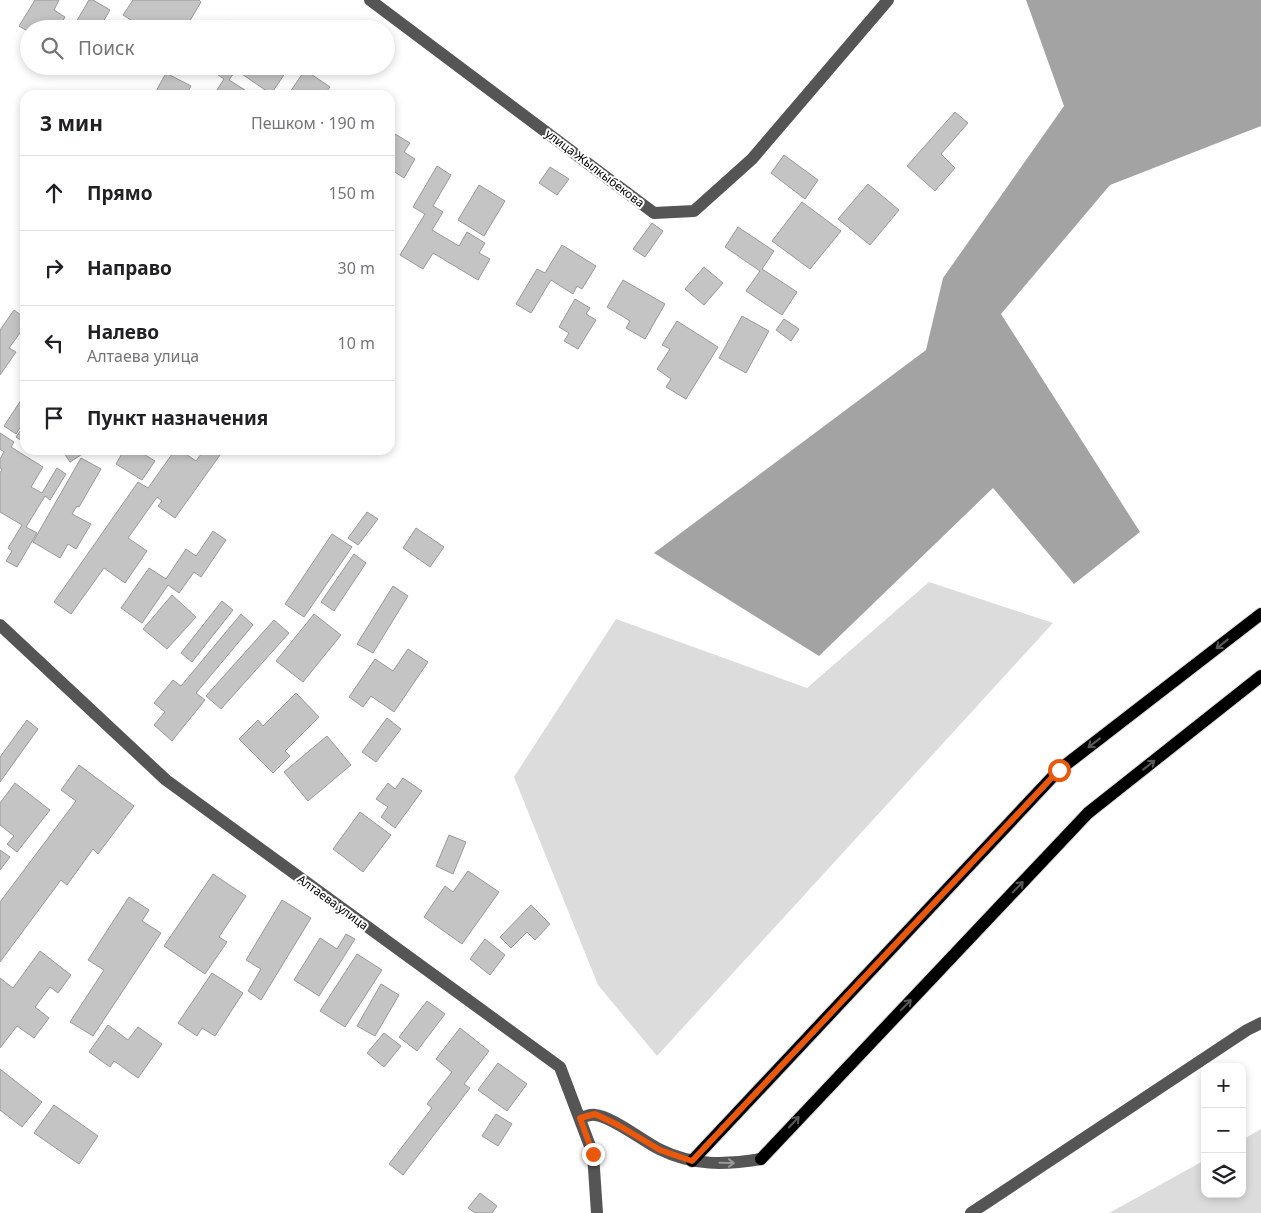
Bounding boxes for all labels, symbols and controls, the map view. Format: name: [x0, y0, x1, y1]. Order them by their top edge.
search box: [20, 20, 395, 75]
icon: search: [38, 34, 66, 62]
text: Поиск: [78, 35, 134, 61]
text: 3 мин: [40, 109, 103, 137]
text: Пешком · 190 m: [251, 112, 375, 134]
street label: улица Жылкыбекова: [542, 125, 648, 211]
icon: ahead: [40, 179, 68, 207]
text: Прямо: [87, 180, 153, 206]
text: 150 m: [328, 182, 375, 204]
icon: right: [40, 254, 68, 282]
text: Направо: [87, 255, 172, 281]
text: 30 m: [338, 257, 375, 279]
text: Налево: [87, 319, 159, 345]
icon: left: [40, 329, 68, 357]
text: 10 m: [338, 332, 375, 354]
text: Алтаева улица: [87, 345, 199, 367]
icon: arrive: [40, 404, 68, 432]
text: Пункт назначения: [87, 405, 268, 431]
one-way arrow: [1216, 638, 1229, 649]
one-way arrow: [1088, 738, 1101, 749]
route start: [1048, 759, 1071, 782]
one-way arrow: [1142, 759, 1155, 770]
street label: Алтаева улица: [294, 870, 372, 934]
one-way arrow: [1011, 881, 1023, 893]
one-way arrow: [900, 998, 912, 1011]
map controls: [1201, 1063, 1246, 1198]
button: +: [1201, 1063, 1246, 1108]
button: −: [1201, 1108, 1246, 1153]
one-way arrow: [788, 1116, 800, 1129]
route end: [582, 1143, 605, 1166]
button: layers: [1201, 1153, 1246, 1198]
one-way arrow: [718, 1158, 734, 1168]

